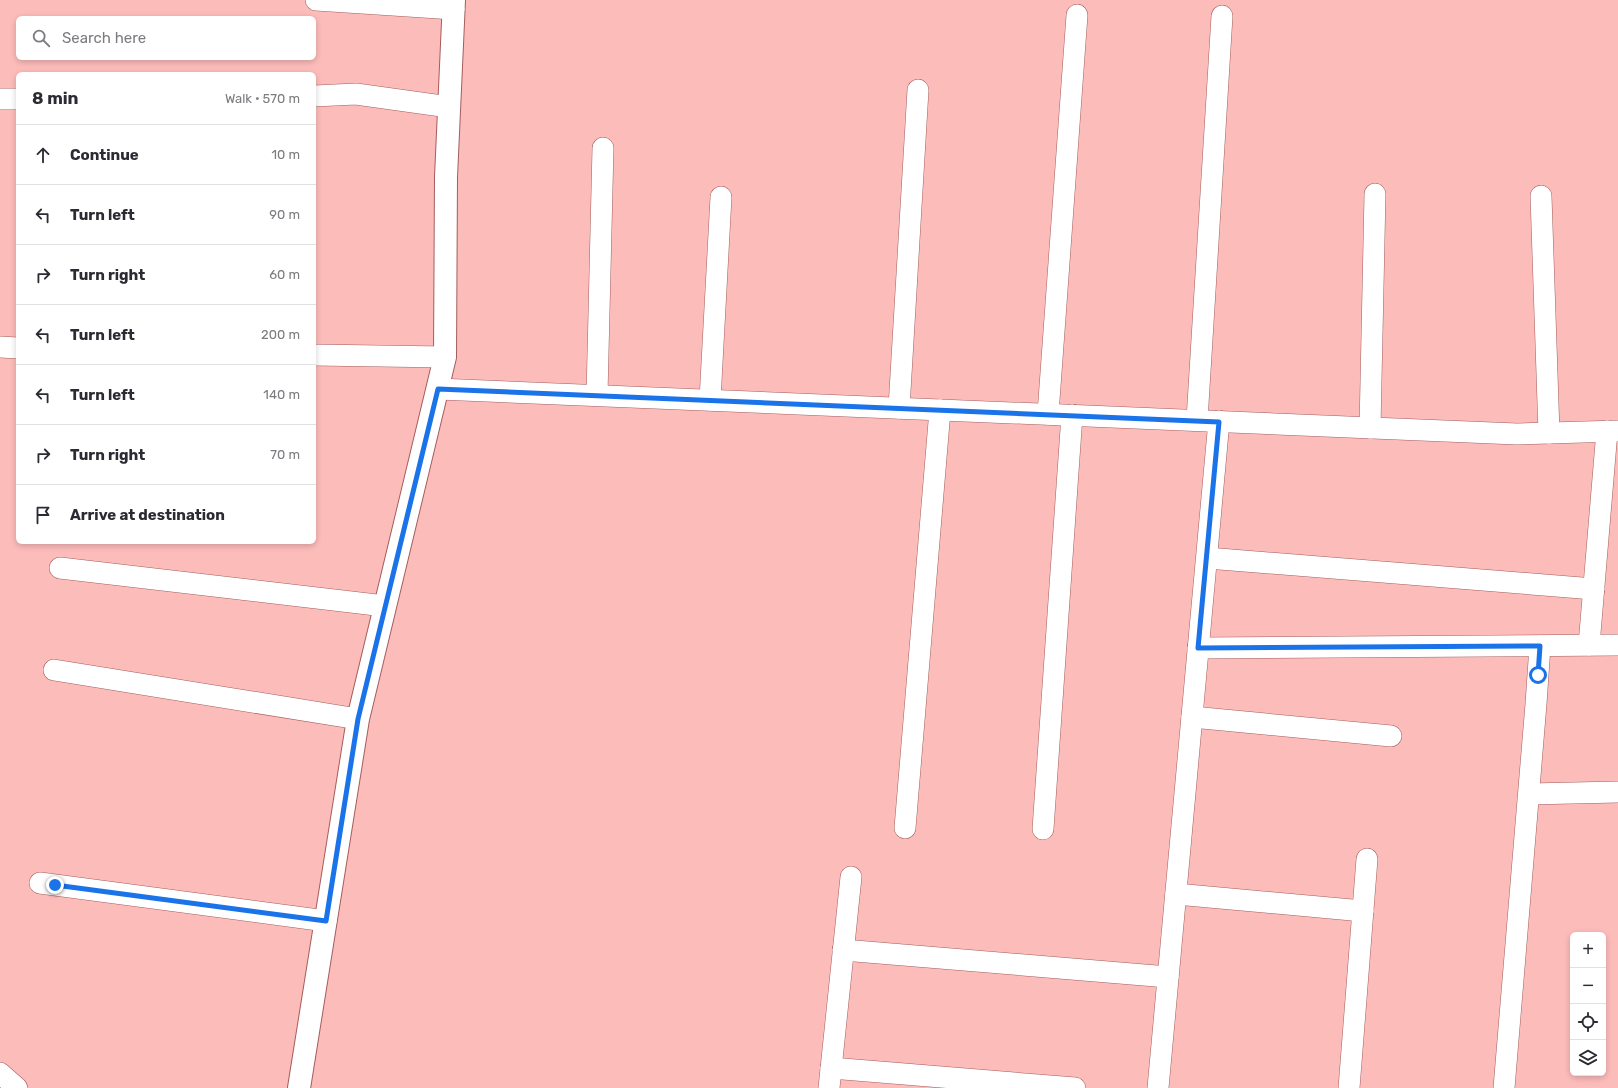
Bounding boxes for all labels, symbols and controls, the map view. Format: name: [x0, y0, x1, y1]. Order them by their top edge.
search box: [16, 16, 316, 60]
icon: search: [30, 27, 52, 49]
text: Search here: [62, 29, 146, 47]
text: 8 min: [32, 88, 79, 108]
text: Walk · 570 m: [225, 91, 300, 106]
icon: ahead: [32, 144, 54, 166]
text: Continue: [70, 146, 139, 164]
text: 10 m: [271, 147, 300, 162]
icon: left: [32, 204, 54, 226]
text: Turn left: [70, 206, 135, 224]
text: 90 m: [269, 207, 300, 222]
icon: right: [32, 264, 54, 286]
text: Turn right: [70, 266, 145, 284]
text: 60 m: [269, 267, 300, 282]
icon: left: [32, 324, 54, 346]
text: Turn left: [70, 326, 135, 344]
text: 200 m: [261, 327, 300, 342]
icon: left: [32, 384, 54, 406]
text: Turn left: [70, 386, 135, 404]
text: 140 m: [263, 387, 300, 402]
icon: right: [32, 444, 54, 466]
text: Turn right: [70, 446, 145, 464]
text: 70 m: [270, 447, 300, 462]
icon: arrive: [32, 504, 54, 526]
text: Arrive at destination: [70, 506, 225, 524]
route start: [1529, 666, 1547, 684]
route end: [46, 876, 64, 894]
map controls: [1570, 932, 1606, 1076]
button: +: [1570, 932, 1606, 968]
button: −: [1570, 968, 1606, 1004]
button: locate: [1570, 1004, 1606, 1040]
button: layers: [1570, 1040, 1606, 1076]

